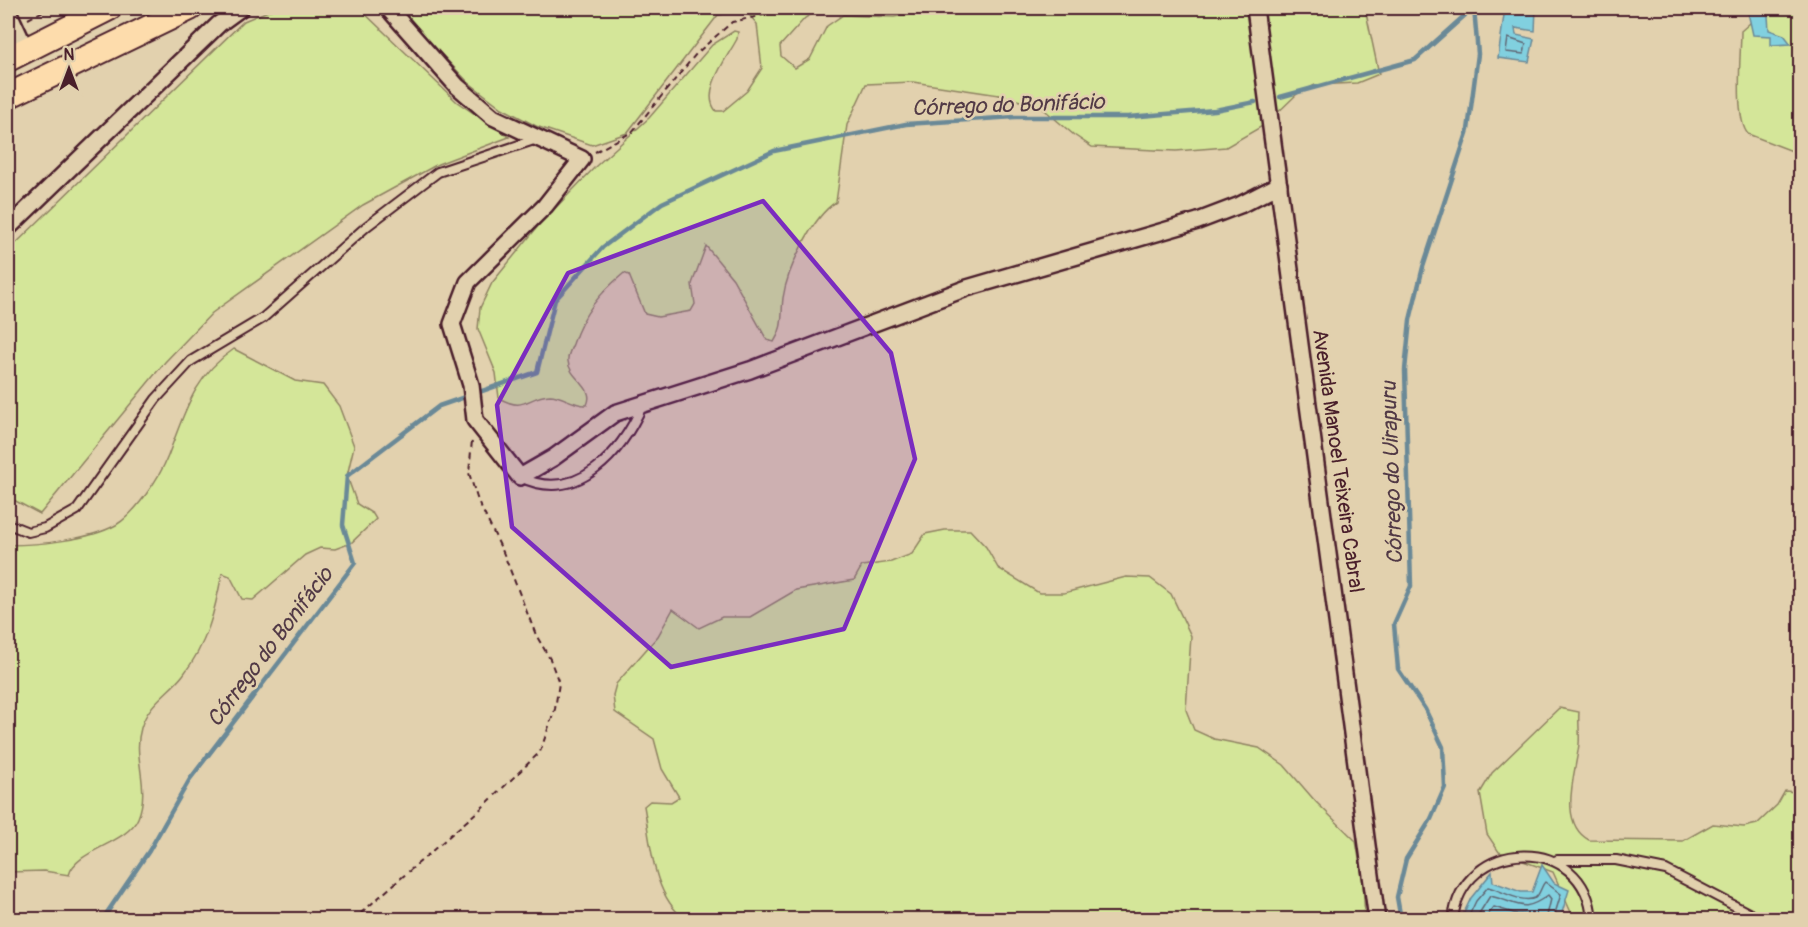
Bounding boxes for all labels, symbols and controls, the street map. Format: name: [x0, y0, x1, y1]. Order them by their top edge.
north arrow: [39, 39, 99, 99]
text: N: [64, 45, 75, 65]
water label: Córrego do Bonifácio: [911, 88, 1107, 122]
street label: Avenida Manoel Teixeira Cabral: [1306, 327, 1370, 595]
water label: Córrego do Uirapuru: [1375, 379, 1409, 565]
water label: Córrego do Bonifácio: [201, 560, 341, 732]

